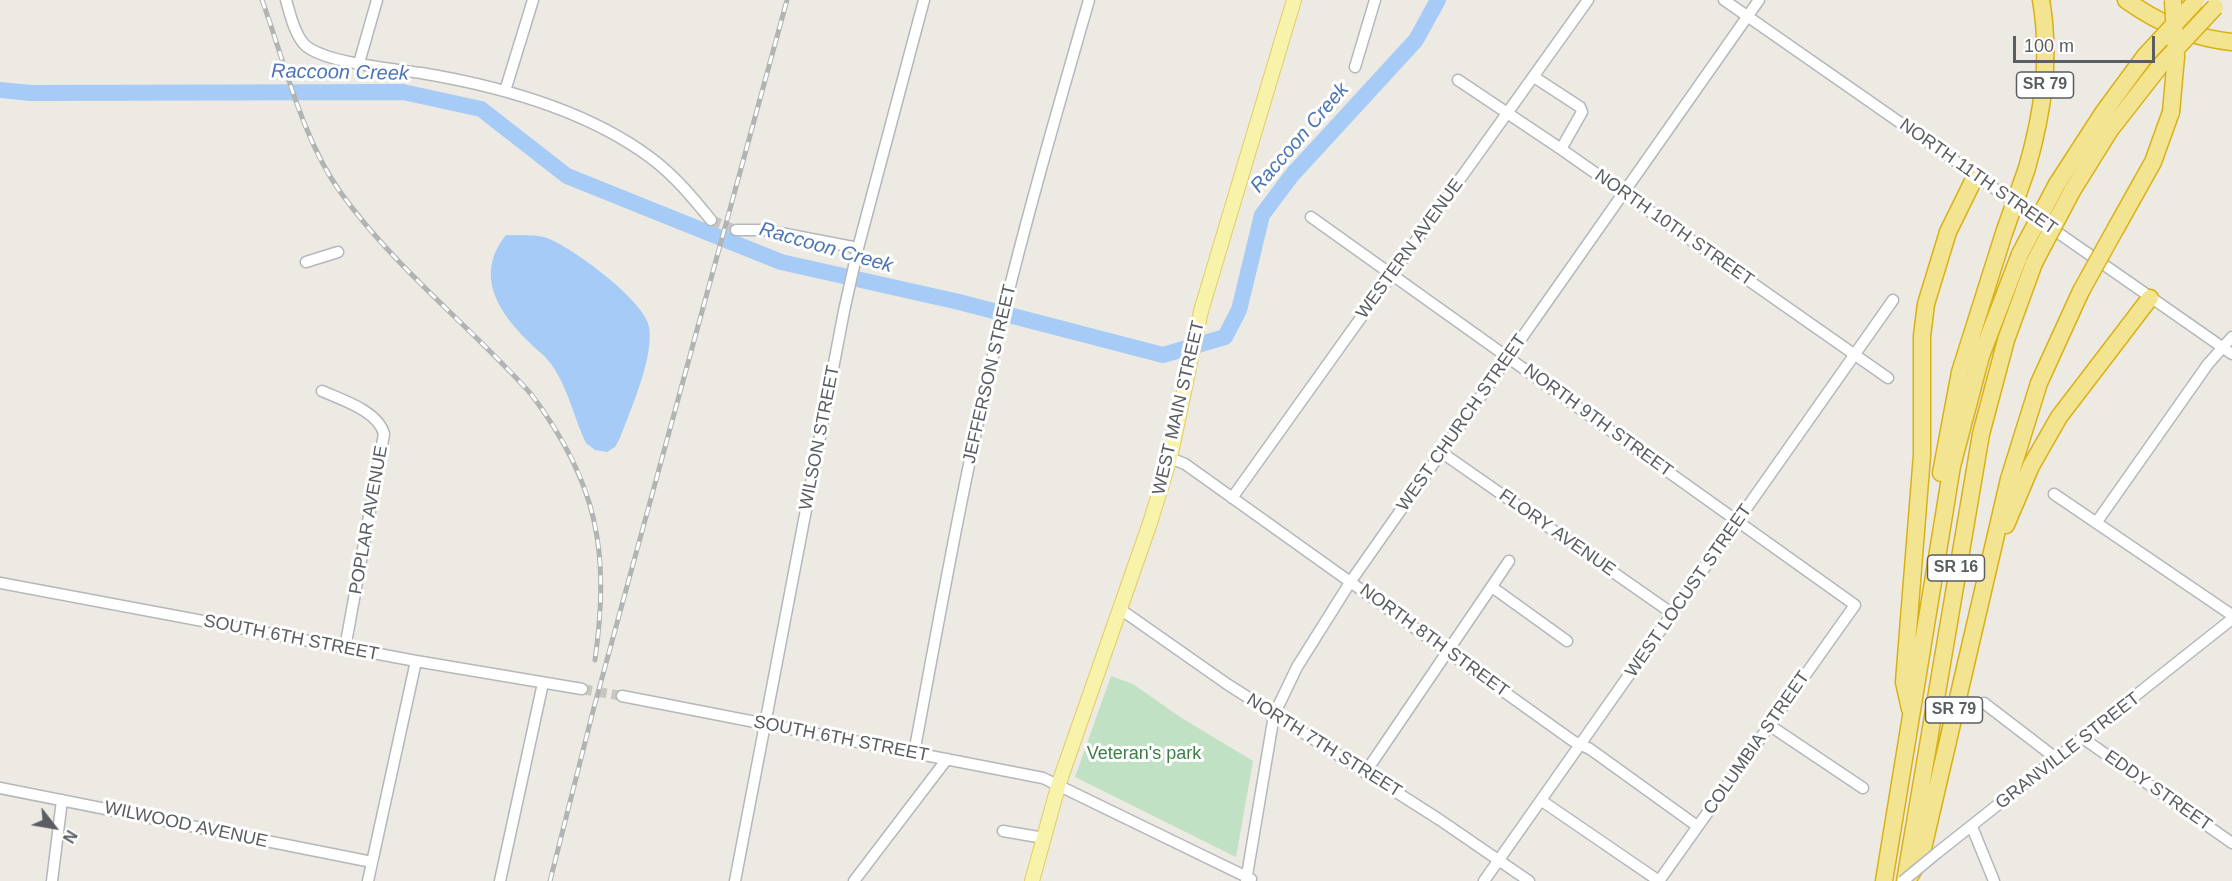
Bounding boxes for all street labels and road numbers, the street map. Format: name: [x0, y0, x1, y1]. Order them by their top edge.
road number: SR 79: [2016, 72, 2074, 98]
street label: NORTH 11TH STREET: [1895, 114, 2061, 240]
street label: NORTH 10TH STREET: [1591, 165, 1757, 291]
street label: WESTERN AVENUE: [1352, 175, 1468, 323]
street label: JEFFERSON STREET: [959, 282, 1021, 466]
street label: WEST MAIN STREET: [1148, 319, 1210, 497]
street label: WEST CHURCH STREET: [1393, 330, 1531, 516]
street label: NORTH 9TH STREET: [1519, 360, 1677, 482]
street label: WILSON STREET: [795, 364, 845, 512]
street label: POPLAR AVENUE: [345, 444, 393, 596]
street label: FLORY AVENUE: [1495, 485, 1619, 581]
street label: WEST LOCUST STREET: [1621, 500, 1757, 682]
road number: SR 16: [1928, 555, 1984, 581]
street label: NORTH 8TH STREET: [1355, 580, 1513, 702]
street label: SOUTH 6TH STREET: [202, 610, 380, 666]
street label: COLUMBIA STREET: [1699, 667, 1815, 819]
street label: GRANVILLE STREET: [1992, 688, 2144, 814]
street label: NORTH 7TH STREET: [1243, 689, 1405, 803]
road number: SR 79: [1926, 697, 1982, 723]
street label: SOUTH 6TH STREET: [752, 711, 930, 767]
street label: EDDY STREET: [2100, 746, 2216, 836]
street label: WILWOOD AVENUE: [102, 797, 270, 853]

